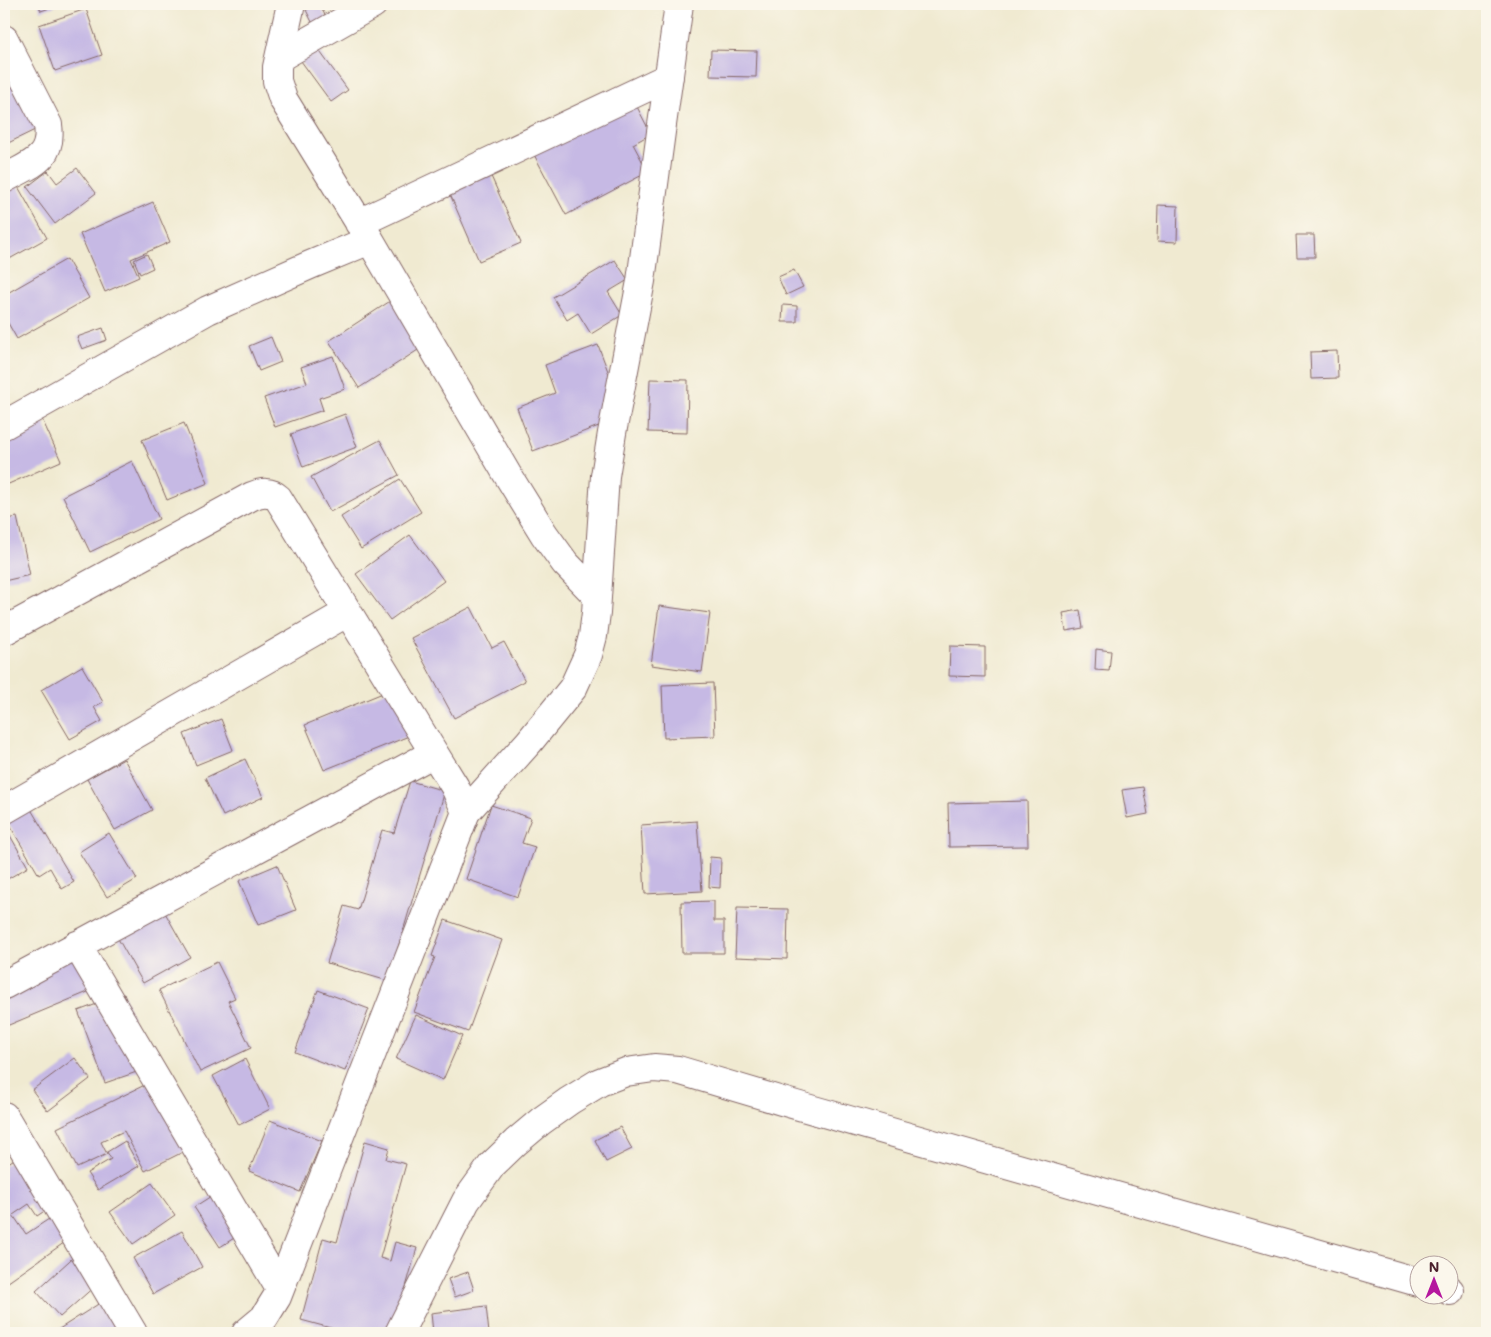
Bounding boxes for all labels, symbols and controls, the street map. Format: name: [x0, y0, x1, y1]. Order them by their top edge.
north arrow: [1408, 1254, 1458, 1304]
text: N: [1429, 1257, 1439, 1276]

